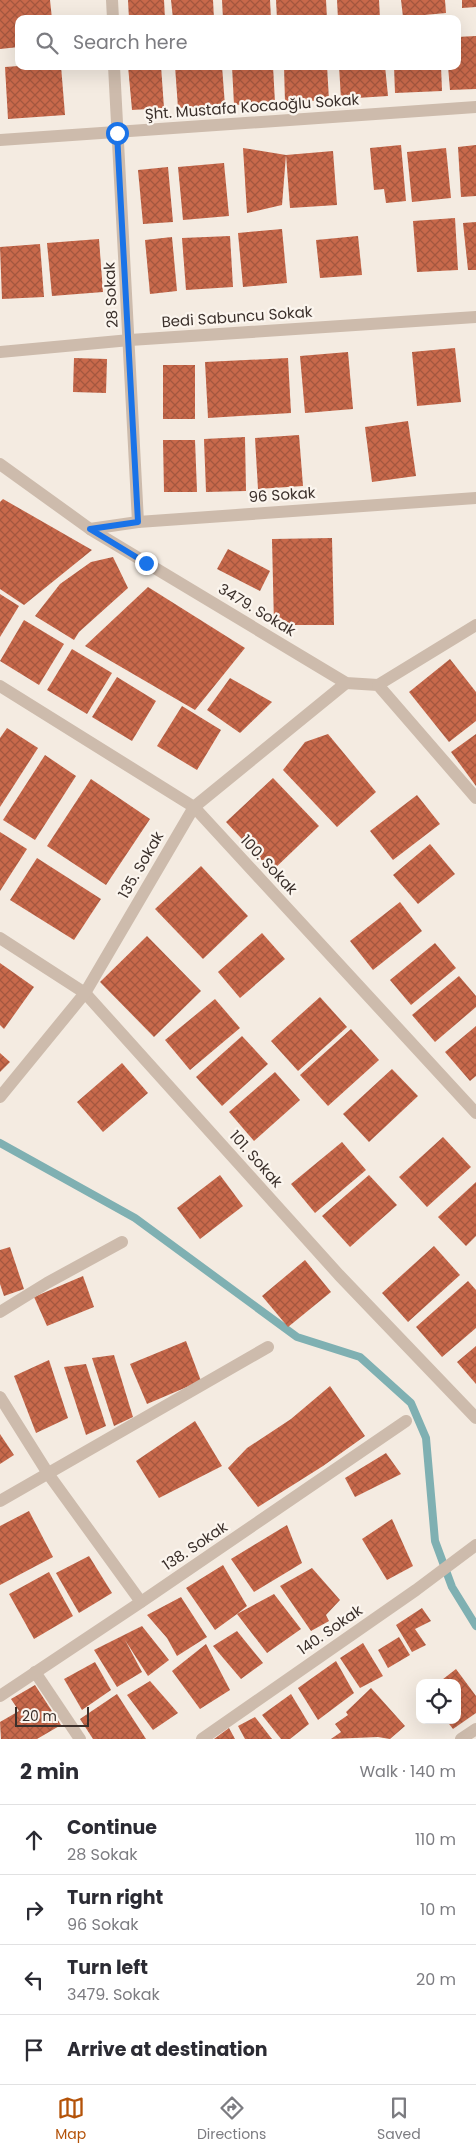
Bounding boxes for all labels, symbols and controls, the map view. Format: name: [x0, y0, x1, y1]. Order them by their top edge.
search box: [15, 15, 461, 70]
icon: search: [33, 29, 61, 57]
text: Search here: [73, 29, 187, 56]
street label: Şht. Mustafa Kocaoğlu Sokak: [144, 89, 360, 124]
route start: [106, 122, 129, 145]
street label: 28 Sokak: [98, 261, 123, 329]
street label: Bedi Sabuncu Sokak: [161, 301, 313, 332]
street label: 96 Sokak: [248, 482, 316, 507]
route end: [135, 552, 158, 575]
street label: 3479. Sokak: [215, 578, 300, 641]
street label: 135. Sokak: [113, 827, 168, 902]
street label: 100. Sokak: [236, 830, 303, 899]
street label: 101. Sokak: [225, 1126, 288, 1192]
street label: 138. Sokak: [158, 1516, 232, 1575]
street label: 140. Sokak: [293, 1599, 367, 1660]
map controls: [416, 1679, 461, 1724]
button: locate: [416, 1679, 461, 1724]
scale bar: [15, 1704, 89, 1727]
text: 20 m: [22, 1706, 57, 1726]
text: 2 min: [20, 1757, 79, 1786]
text: Walk · 140 m: [359, 1760, 456, 1783]
text: Continue: [67, 1814, 157, 1841]
icon: ahead: [20, 1826, 48, 1854]
text: 110 m: [415, 1828, 456, 1851]
text: 28 Sokak: [67, 1843, 138, 1866]
text: Turn right: [67, 1884, 163, 1911]
icon: right: [20, 1896, 48, 1924]
text: 10 m: [420, 1898, 456, 1921]
text: 96 Sokak: [67, 1913, 138, 1936]
text: Turn left: [67, 1954, 148, 1981]
icon: left: [20, 1966, 48, 1994]
text: 20 m: [416, 1968, 456, 1991]
text: 3479. Sokak: [67, 1983, 160, 2006]
icon: arrive: [20, 2036, 48, 2064]
text: Arrive at destination: [67, 2036, 268, 2063]
tab: Map: [55, 2094, 86, 2145]
tab: Directions: [197, 2094, 266, 2145]
tab: Saved: [377, 2094, 421, 2145]

